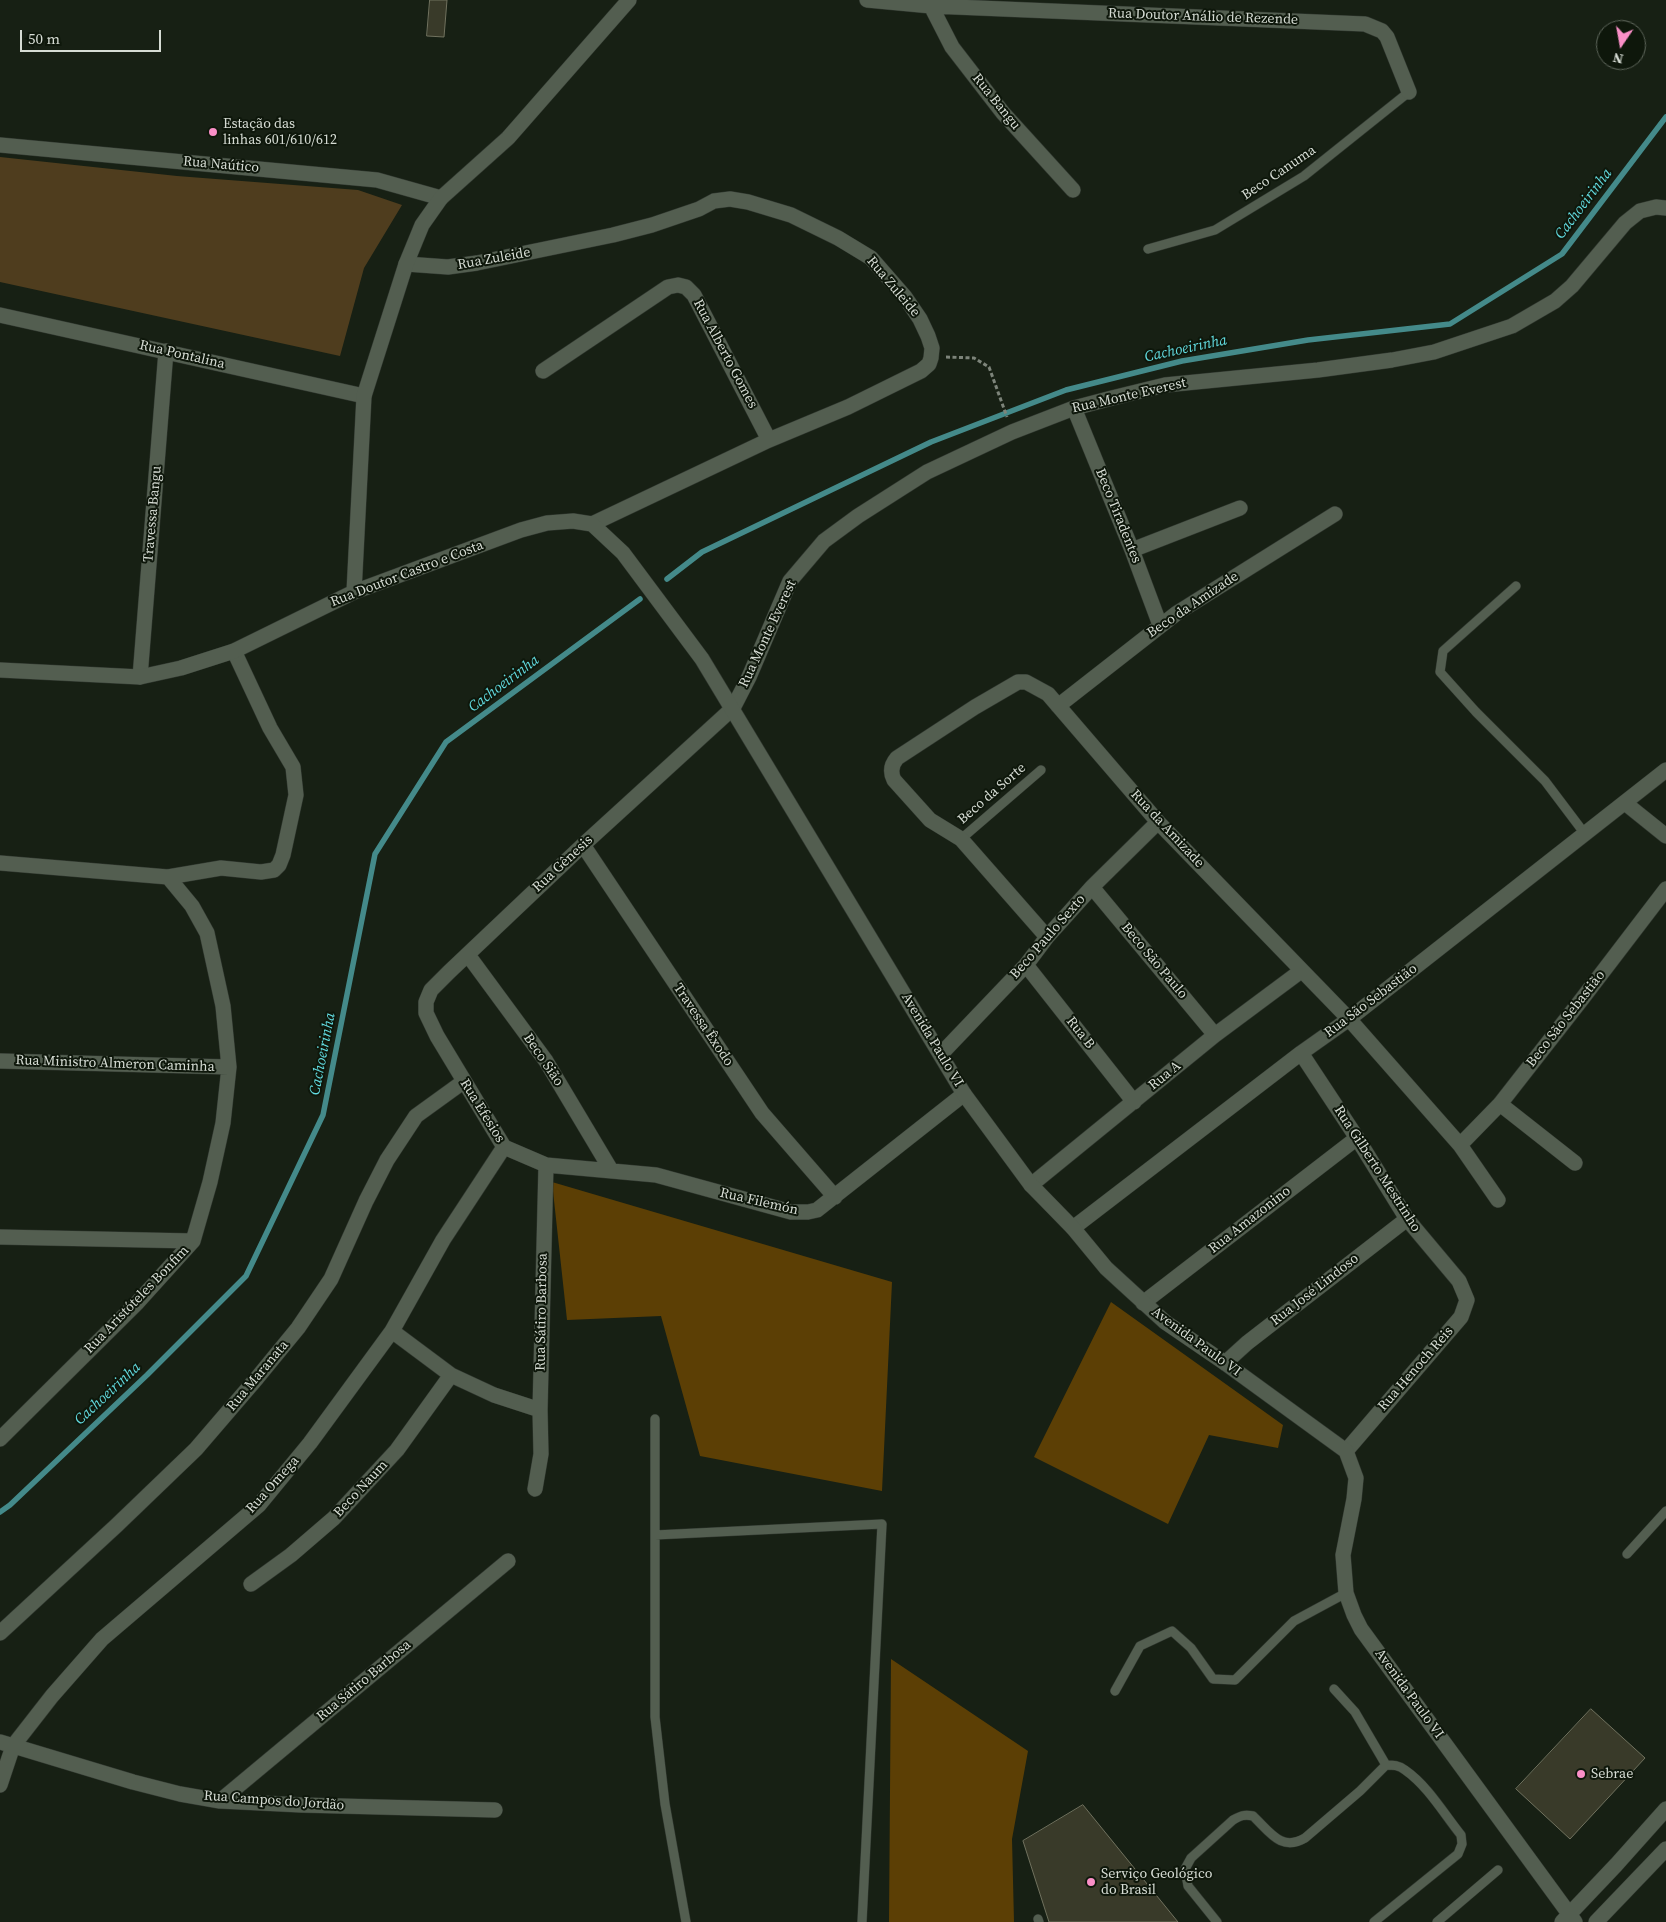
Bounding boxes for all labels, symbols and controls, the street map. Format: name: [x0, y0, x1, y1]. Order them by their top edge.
street label: Rua Doutor Análio de Rezende: [1108, 5, 1298, 29]
scale bar: [22, 20, 164, 52]
north arrow: [1596, 20, 1646, 70]
text: 50 m: [28, 28, 60, 49]
text: N: [1611, 48, 1625, 70]
street label: Rua Bangu: [968, 71, 1024, 133]
place label: Estação das linhas 601/610/612: [223, 116, 337, 148]
marker: Estação das linhas 601/610/612: [207, 126, 219, 138]
street label: Beco Canuma: [1239, 142, 1319, 204]
street label: Rua Naútico: [182, 153, 260, 177]
water label: Cachoeirinha: [1552, 165, 1616, 243]
street label: Rua Zuleide: [456, 244, 532, 274]
street label: Rua Zuleide: [863, 253, 923, 321]
street label: Rua Alberto Gomes: [689, 297, 761, 411]
water label: Cachoeirinha: [1143, 331, 1229, 367]
street label: Rua Pontalina: [138, 337, 226, 373]
street label: Rua Monte Everest: [1070, 375, 1188, 417]
street label: Travessa Bangu: [140, 465, 166, 563]
street label: Beco Tiradentes: [1091, 466, 1145, 566]
street label: Rua Doutor Castro e Costa: [328, 537, 486, 611]
street label: Beco da Amizade: [1144, 568, 1242, 642]
street label: Rua Monte Everest: [736, 578, 800, 690]
water label: Cachoeirinha: [465, 652, 543, 716]
street label: Beco da Sorte: [955, 760, 1029, 828]
street label: Rua da Amizade: [1127, 787, 1207, 871]
street label: Rua Gênesis: [529, 832, 597, 896]
street label: Beco Paulo Sexto: [1007, 891, 1089, 983]
street label: Beco São Paulo: [1117, 919, 1191, 1003]
street label: Rua São Sebastião: [1321, 961, 1421, 1041]
street label: Beco São Sebastião: [1523, 967, 1609, 1071]
street label: Travessa Êxodo: [669, 981, 737, 1069]
street label: Avenida Paulo VI: [897, 990, 967, 1090]
water label: Cachoeirinha: [306, 1011, 340, 1097]
street label: Rua B: [1062, 1014, 1098, 1052]
street label: Beco Sião: [519, 1030, 567, 1090]
street label: Rua Ministro Almeron Caminha: [15, 1052, 215, 1076]
street label: Rua A: [1145, 1058, 1185, 1094]
street label: Rua Efesios: [456, 1076, 508, 1146]
street label: Rua Gilberto Mestrinho: [1330, 1103, 1424, 1235]
street label: Rua Amazonino: [1206, 1183, 1294, 1257]
street label: Rua Filemón: [718, 1185, 800, 1219]
street label: Rua Aristóteles Bonfim: [81, 1243, 193, 1357]
street label: Rua José Lindoso: [1268, 1250, 1362, 1330]
street label: Rua Sátiro Barbosa: [533, 1253, 551, 1371]
street label: Avenida Paulo VI: [1148, 1304, 1244, 1380]
street label: Rua Henoch Reis: [1375, 1323, 1457, 1415]
street label: Rua Maranata: [224, 1337, 292, 1415]
water label: Cachoeirinha: [71, 1359, 145, 1429]
street label: Rua Omega: [243, 1453, 303, 1517]
street label: Beco Naum: [330, 1457, 392, 1521]
street label: Rua Sátiro Barbosa: [313, 1637, 415, 1725]
street label: Avenida Paulo VI: [1371, 1646, 1447, 1742]
place label: Sebrae: [1591, 1766, 1633, 1782]
marker: Sebrae: [1575, 1768, 1587, 1780]
street label: Rua Campos do Jordão: [203, 1788, 345, 1814]
place label: Serviço Geológico do Brasil: [1101, 1866, 1212, 1898]
marker: Serviço Geológico do Brasil: [1085, 1876, 1097, 1888]

